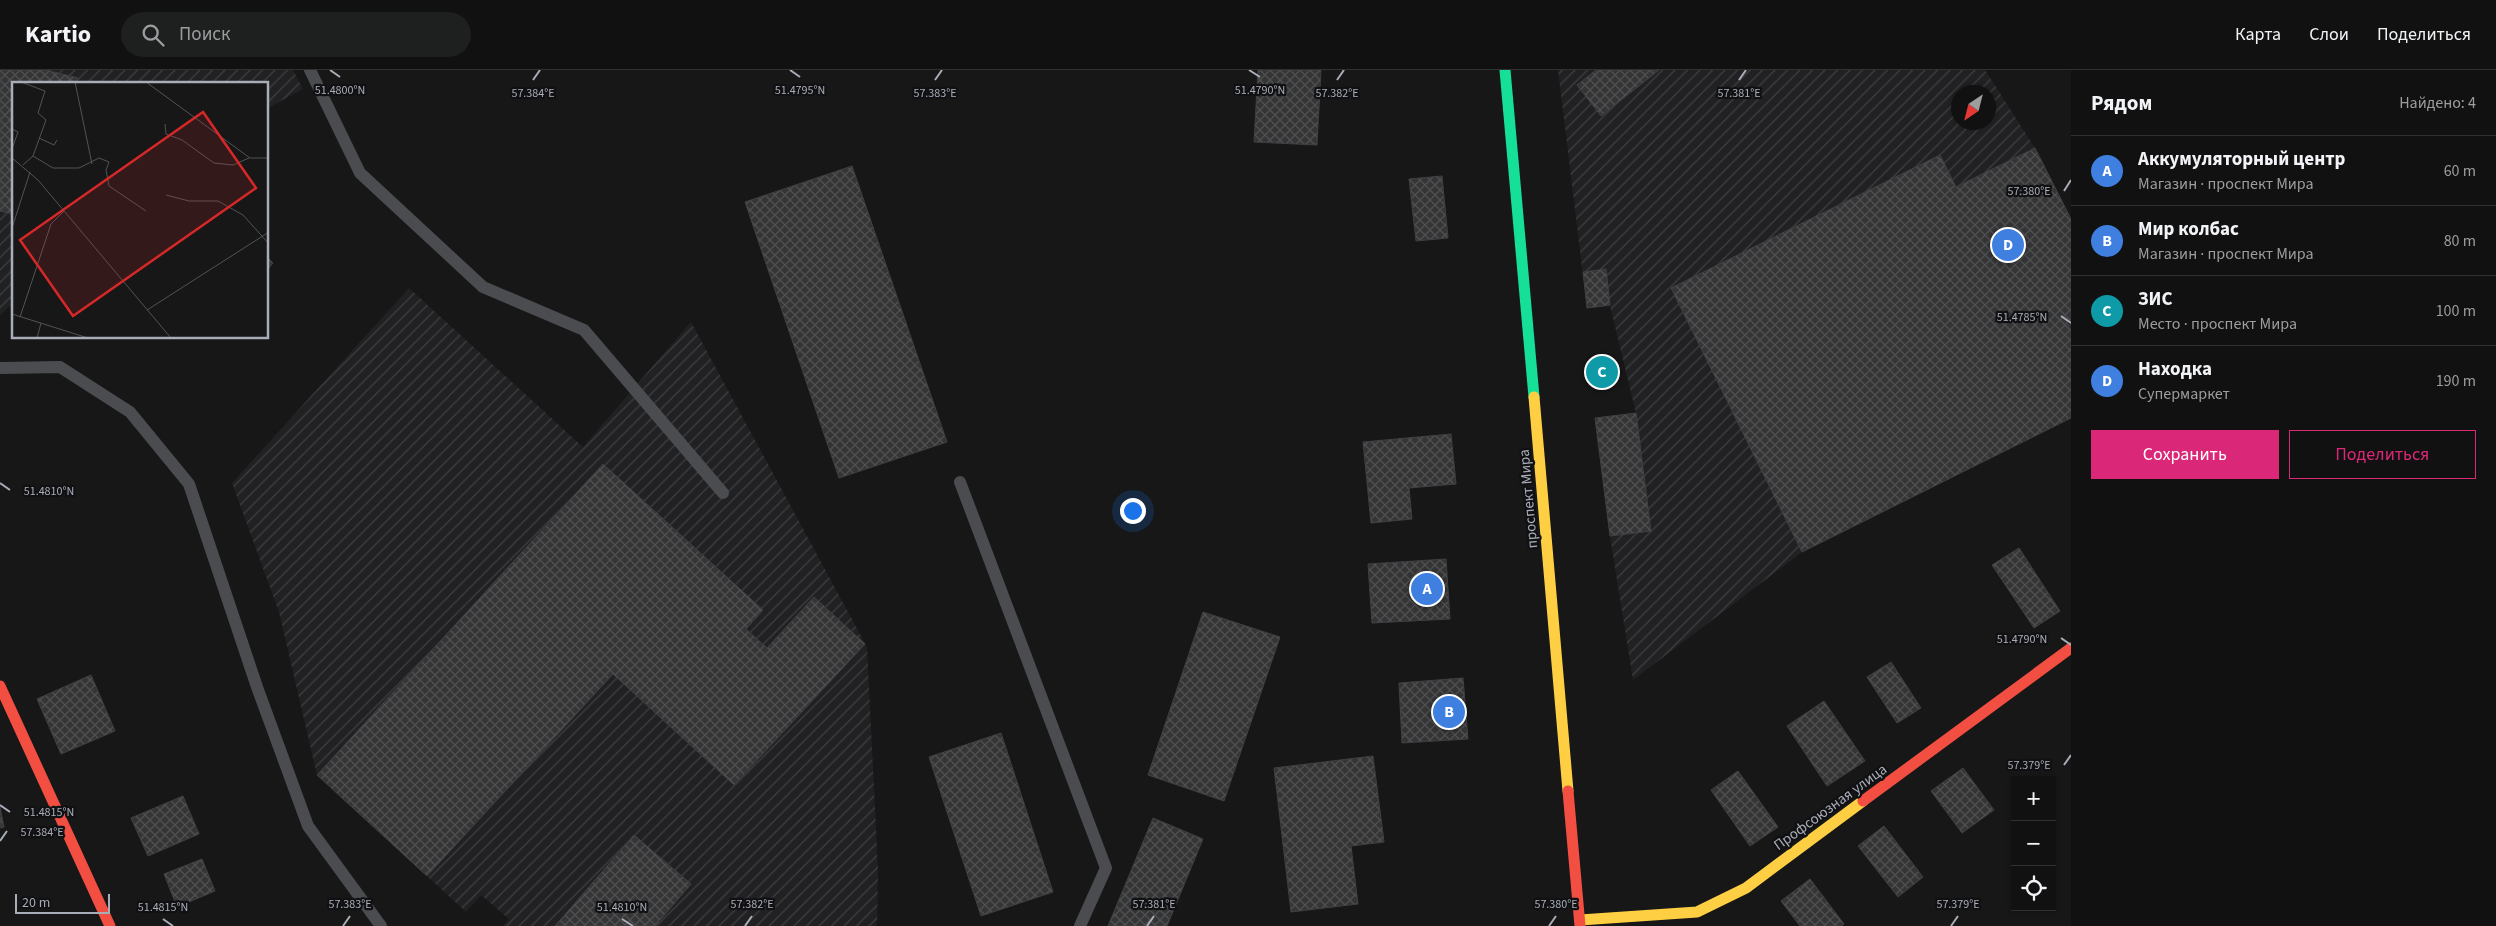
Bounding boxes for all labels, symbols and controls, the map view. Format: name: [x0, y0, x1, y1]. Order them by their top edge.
search box: [121, 12, 471, 57]
text: Kartio: [25, 17, 91, 52]
icon: search: [139, 21, 167, 49]
text: Поиск: [179, 21, 230, 48]
text: Карта: [2235, 22, 2281, 47]
text: Слои: [2309, 22, 2349, 47]
text: Поделиться: [2377, 22, 2471, 47]
inset map: [12, 82, 269, 339]
text: 51.4800°N: [315, 82, 365, 99]
text: 51.4795°N: [775, 82, 825, 99]
text: 51.4790°N: [1235, 82, 1285, 99]
text: 57.384°E: [511, 85, 555, 102]
text: 57.383°E: [913, 85, 957, 102]
text: 57.382°E: [1315, 85, 1359, 102]
text: 57.381°E: [1717, 85, 1761, 102]
north arrow: [1951, 85, 1996, 130]
text: Рядом: [2091, 88, 2152, 118]
text: Найдено: 4: [2399, 92, 2476, 114]
text: Аккумуляторный центр: [2138, 146, 2346, 173]
text: A: [2102, 160, 2112, 182]
text: 60 m: [2444, 160, 2476, 182]
text: Магазин · проспект Мира: [2138, 173, 2314, 195]
text: 57.380°E: [2007, 183, 2051, 200]
text: Мир колбас: [2138, 216, 2239, 243]
pin: D: [1992, 226, 2024, 264]
text: B: [2102, 230, 2112, 252]
text: 80 m: [2444, 230, 2476, 252]
text: Магазин · проспект Мира: [2138, 243, 2314, 265]
text: ЗИС: [2138, 286, 2173, 313]
text: C: [2102, 300, 2112, 322]
text: 100 m: [2436, 300, 2476, 322]
text: 51.4785°N: [1997, 309, 2047, 326]
text: Место · проспект Мира: [2138, 313, 2297, 335]
pin: C: [1586, 353, 1618, 391]
text: Находка: [2138, 356, 2212, 383]
text: D: [2102, 370, 2112, 392]
text: 190 m: [2436, 370, 2476, 392]
text: Супермаркет: [2138, 383, 2230, 405]
button: Сохранить: [2091, 430, 2279, 479]
button: Поделиться: [2289, 430, 2476, 479]
street label: проспект Мира: [1514, 449, 1543, 549]
text: 51.4810°N: [24, 483, 74, 500]
your location: [1120, 498, 1146, 524]
pin: A: [1411, 570, 1443, 608]
text: 51.4790°N: [1997, 631, 2047, 648]
pin: B: [1433, 693, 1465, 731]
text: 57.379°E: [2007, 757, 2051, 774]
street label: Профсоюзная улица: [1769, 759, 1891, 856]
map controls: [2011, 776, 2056, 911]
button: +: [2011, 776, 2056, 821]
text: 51.4815°N: [24, 804, 74, 821]
button: −: [2011, 821, 2056, 866]
text: 57.384°E: [20, 824, 64, 841]
button: locate: [2011, 866, 2056, 911]
scale bar: [15, 891, 110, 914]
text: 20 m: [22, 893, 50, 913]
text: 57.383°E: [328, 896, 372, 913]
text: 57.382°E: [730, 896, 774, 913]
text: 57.381°E: [1132, 896, 1176, 913]
text: 57.380°E: [1534, 896, 1578, 913]
text: 57.379°E: [1936, 896, 1980, 913]
text: 51.4815°N: [138, 899, 188, 916]
text: 51.4810°N: [597, 899, 647, 916]

